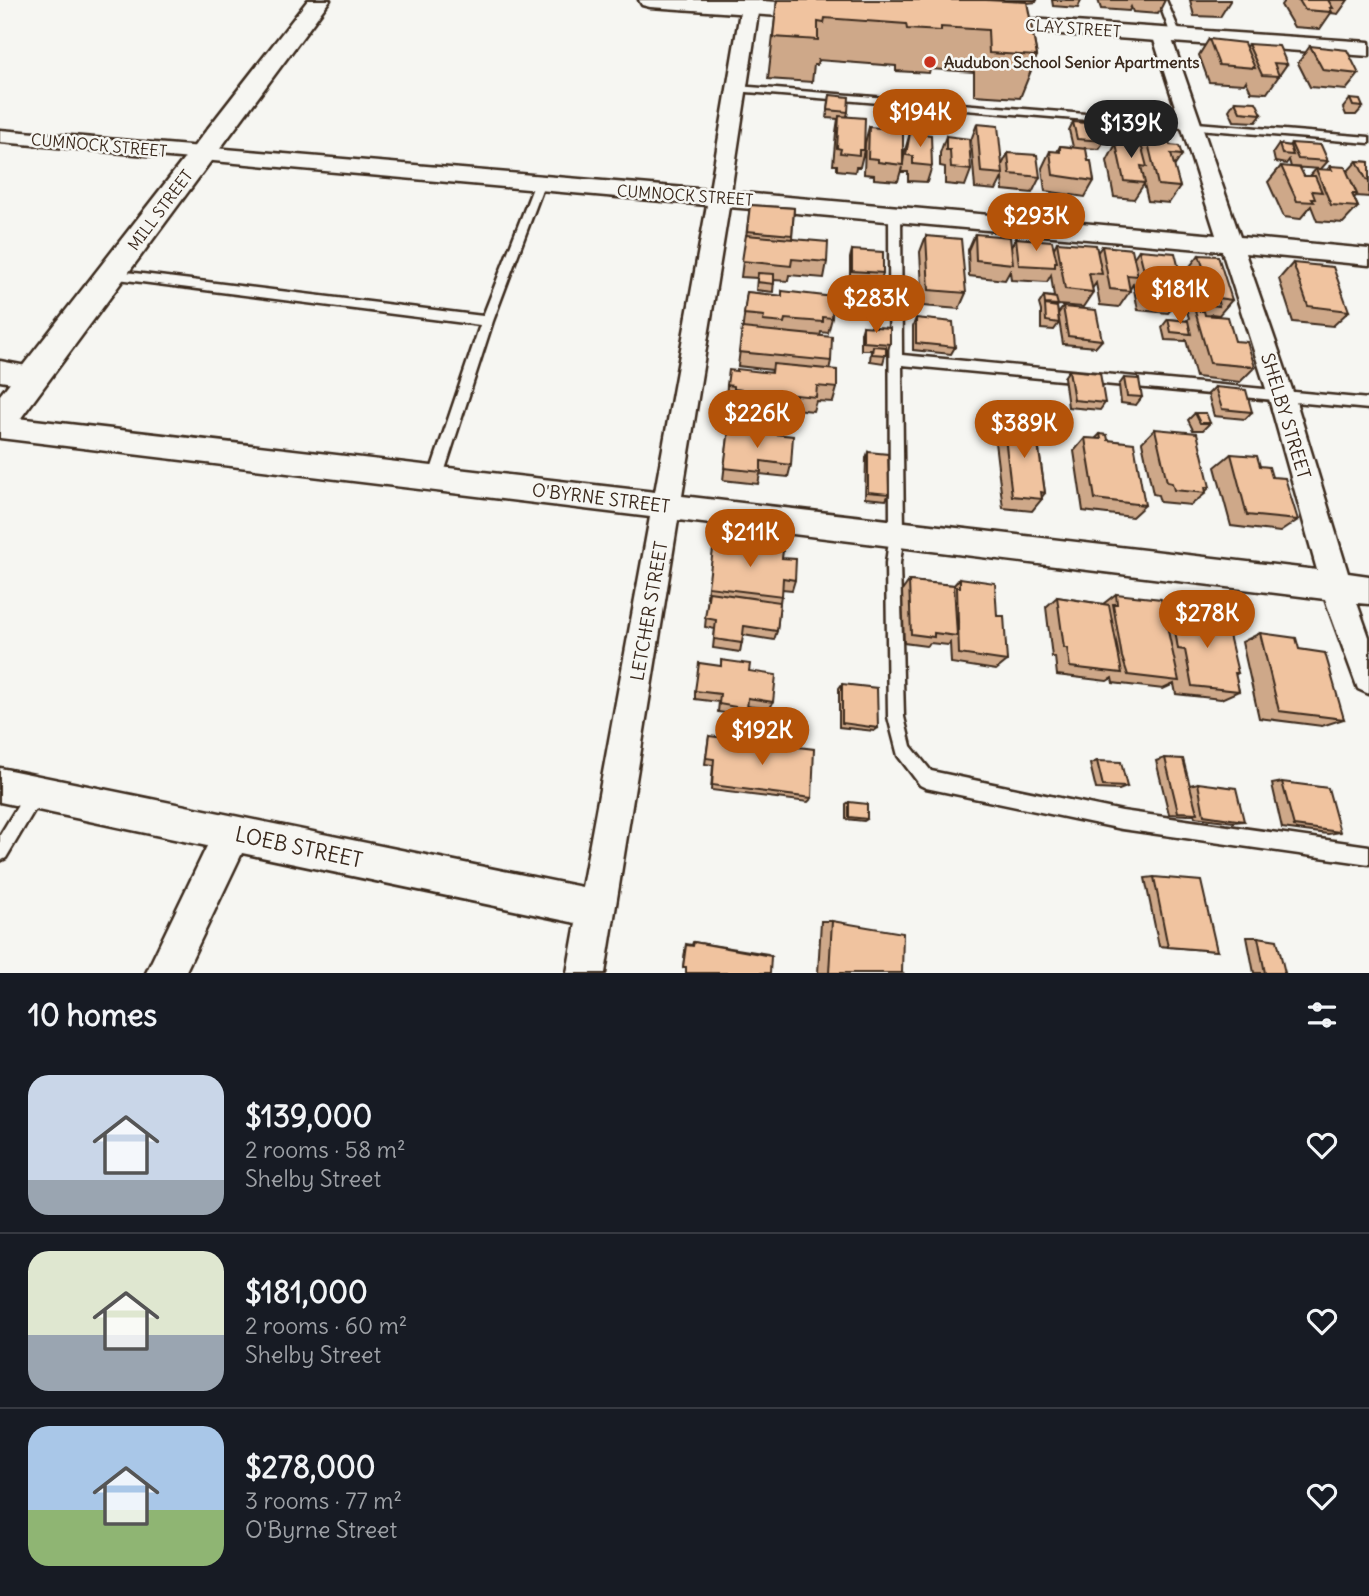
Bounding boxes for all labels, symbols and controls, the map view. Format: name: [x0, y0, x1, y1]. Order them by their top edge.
street label: CLAY STREET: [1024, 15, 1122, 41]
place label: Audubon School Senior Apartments: [944, 52, 1199, 73]
marker: Audubon School Senior Apartments: [922, 54, 938, 70]
pin: $194K: [871, 90, 969, 149]
text: $194K: [889, 97, 951, 126]
pin: $139K: [1082, 100, 1180, 160]
text: $139K: [1100, 108, 1162, 137]
street label: CUMNOCK STREET: [30, 129, 168, 161]
street label: MILL STREET: [123, 166, 197, 254]
street label: CUMNOCK STREET: [616, 180, 754, 210]
pin: $293K: [987, 194, 1085, 253]
text: $293K: [1003, 201, 1069, 230]
pin: $181K: [1131, 266, 1229, 326]
text: $181K: [1151, 274, 1209, 303]
pin: $283K: [827, 276, 925, 335]
text: $283K: [843, 283, 909, 312]
street label: SHELBY STREET: [1256, 350, 1316, 482]
pin: $226K: [708, 391, 806, 450]
text: $226K: [724, 398, 790, 427]
pin: $389K: [975, 400, 1073, 460]
text: $389K: [991, 408, 1057, 437]
street label: O'BYRNE STREET: [531, 478, 671, 518]
pin: $211K: [701, 510, 799, 569]
text: $211K: [721, 517, 779, 546]
street label: LETCHER STREET: [625, 539, 673, 683]
pin: $278K: [1158, 590, 1256, 650]
text: $278K: [1175, 598, 1239, 627]
pin: $192K: [713, 708, 811, 767]
text: $192K: [731, 715, 793, 744]
street label: LOEB STREET: [233, 820, 365, 874]
text: 10 homes: [28, 996, 157, 1034]
icon: filters: [1303, 996, 1341, 1034]
text: $139,000: [245, 1097, 372, 1135]
icon: home: [84, 1103, 168, 1187]
icon: heart: [1303, 1126, 1341, 1164]
text: 2 rooms · 58 m²: [245, 1135, 406, 1164]
text: Shelby Street: [245, 1164, 381, 1193]
text: $181,000: [245, 1273, 368, 1311]
icon: home: [84, 1279, 168, 1363]
icon: heart: [1303, 1302, 1341, 1340]
text: 2 rooms · 60 m²: [245, 1311, 407, 1340]
text: Shelby Street: [245, 1340, 381, 1369]
text: $278,000: [245, 1448, 376, 1486]
icon: home: [84, 1454, 168, 1538]
icon: heart: [1303, 1477, 1341, 1515]
text: 3 rooms · 77 m²: [245, 1486, 402, 1515]
text: O'Byrne Street: [245, 1515, 397, 1544]

